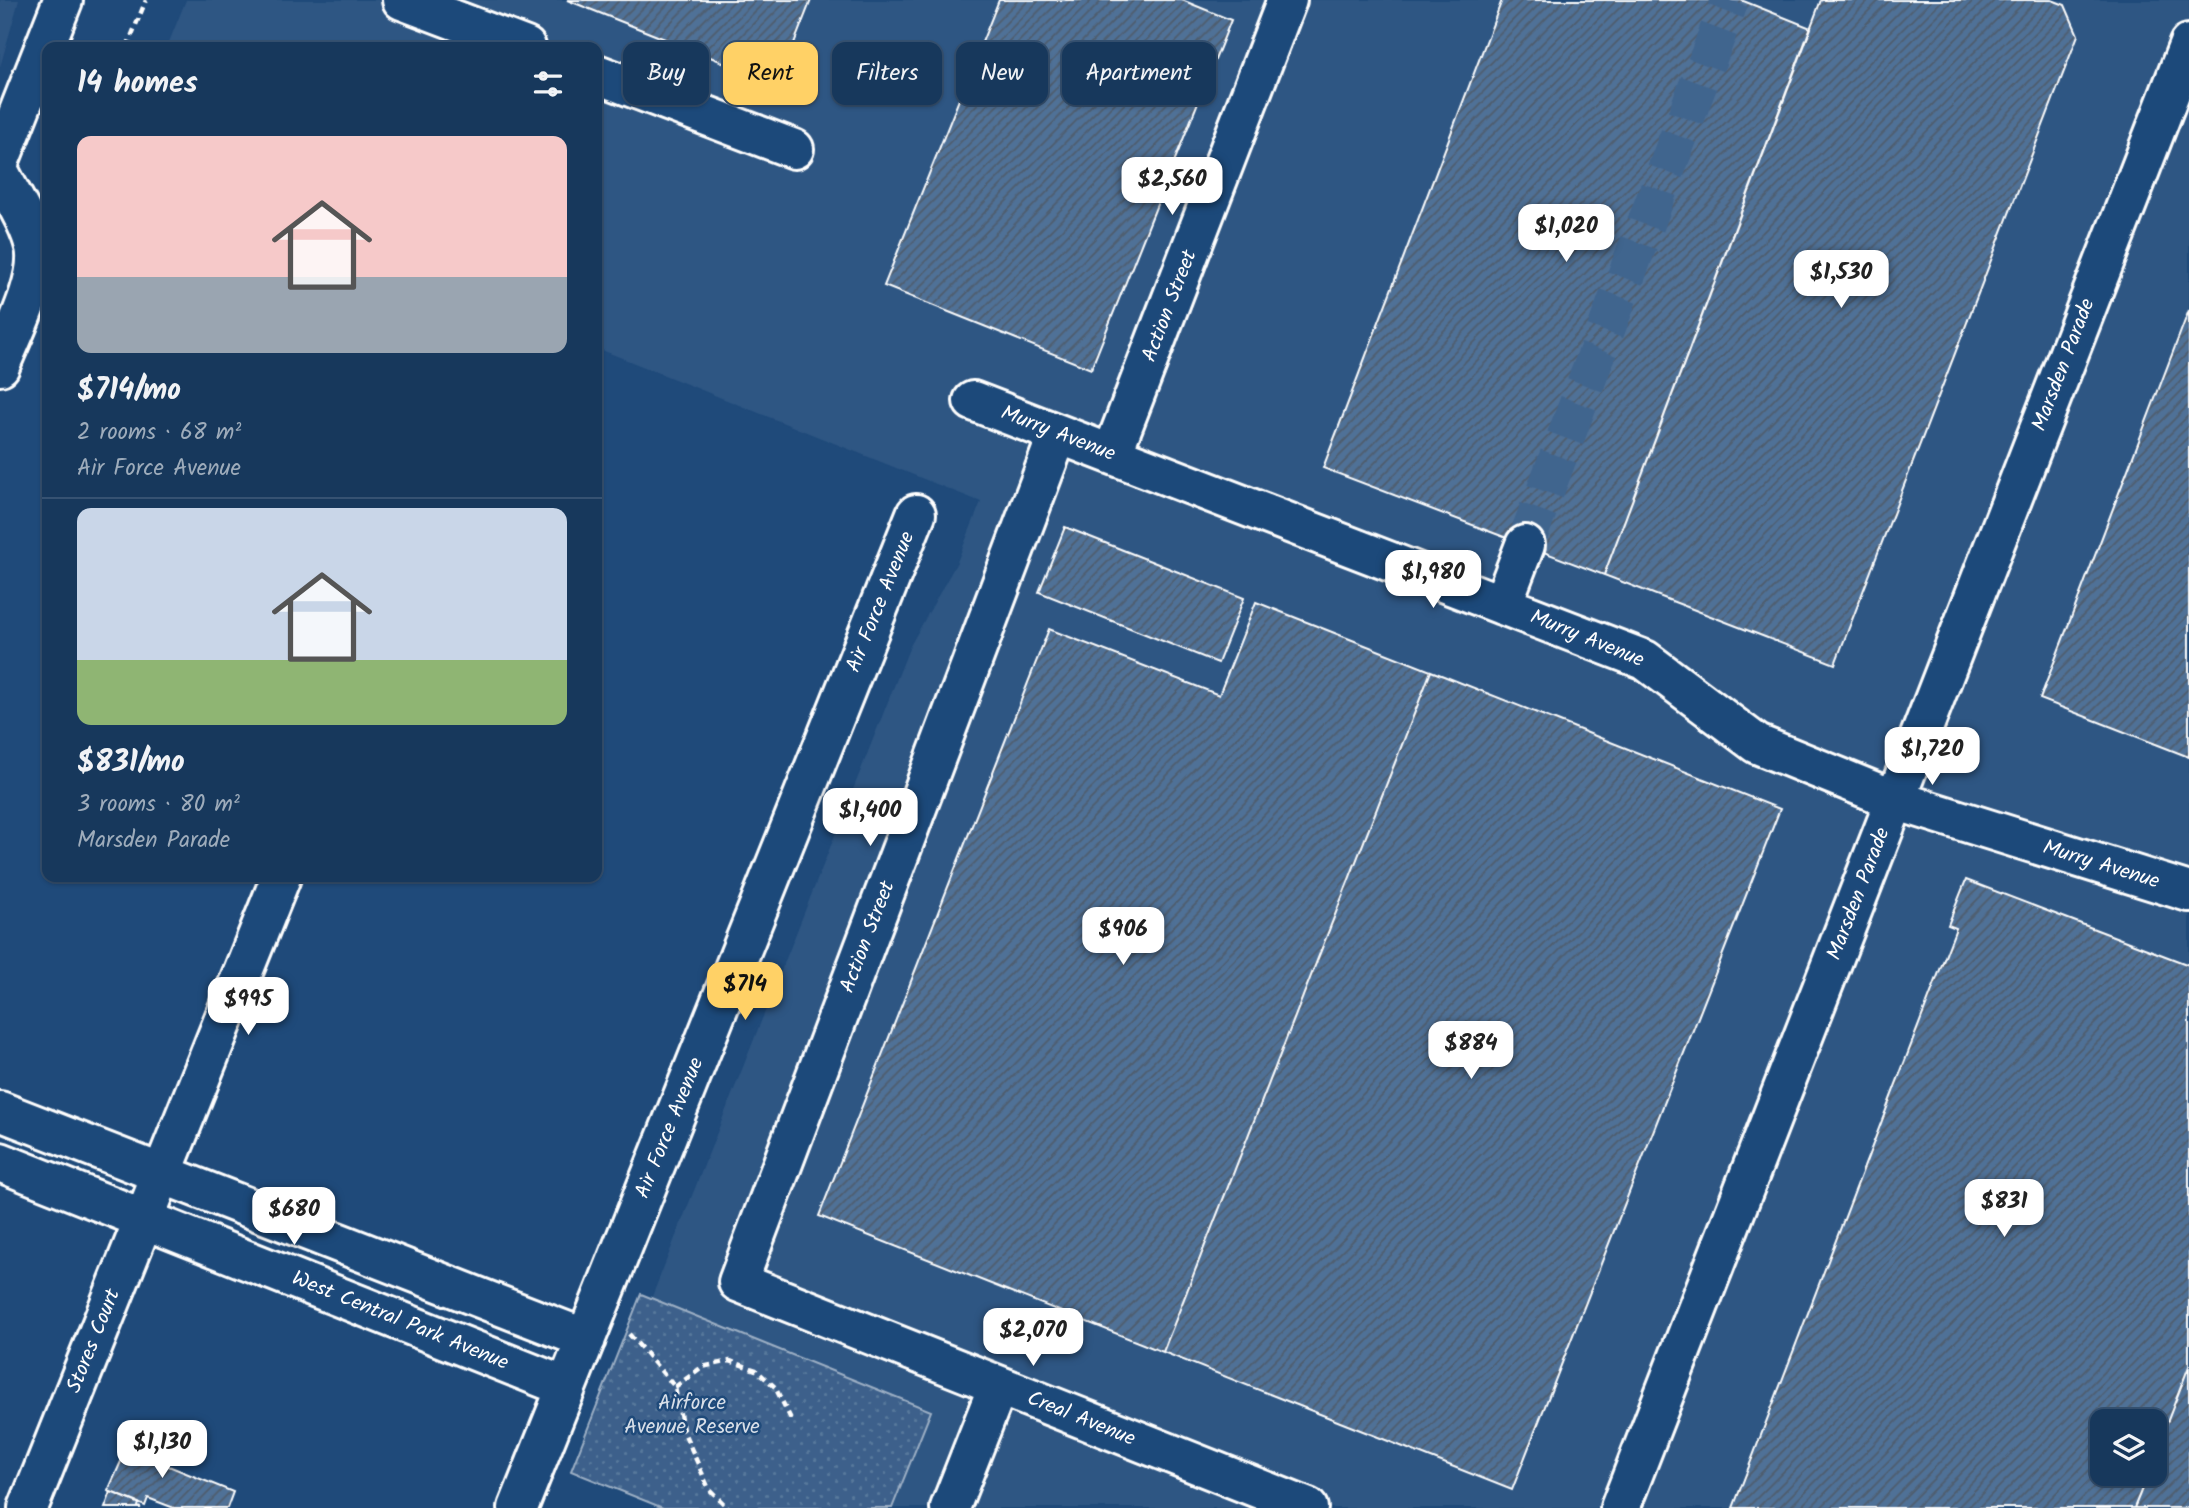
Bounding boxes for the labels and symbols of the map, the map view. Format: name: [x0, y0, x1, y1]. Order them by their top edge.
pin: $2,560: [1115, 158, 1229, 217]
pin: $1,020: [1509, 204, 1623, 264]
street label: Action Street: [1134, 244, 1207, 367]
pin: $1,530: [1784, 250, 1898, 310]
street label: Marsden Parade: [2024, 293, 2105, 436]
street label: Murry Avenue: [996, 397, 1121, 471]
street label: Air Force Avenue: [838, 526, 925, 678]
pin: $1,980: [1376, 550, 1490, 610]
street label: Murry Avenue: [1525, 601, 1650, 677]
pin: $1,720: [1875, 728, 1989, 787]
pin: $1,400: [813, 788, 927, 848]
street label: Marsden Parade: [1819, 822, 1900, 965]
street label: Murry Avenue: [2038, 832, 2164, 899]
street label: Action Street: [832, 875, 905, 998]
pin: $906: [1082, 908, 1164, 967]
pin: $714: [704, 962, 786, 1022]
pin: $995: [207, 978, 289, 1037]
pin: $884: [1430, 1021, 1512, 1081]
street label: Air Force Avenue: [627, 1052, 714, 1204]
pin: $831: [1963, 1180, 2045, 1239]
pin: $680: [253, 1188, 335, 1247]
street label: West Central Park Avenue: [287, 1262, 514, 1380]
street label: Stores Court: [58, 1283, 130, 1398]
pin: $2,070: [976, 1308, 1090, 1368]
street label: Creal Avenue: [1022, 1382, 1141, 1456]
park label: Airforce Avenue Reserve: [624, 1387, 760, 1444]
pin: $1,130: [105, 1420, 219, 1480]

